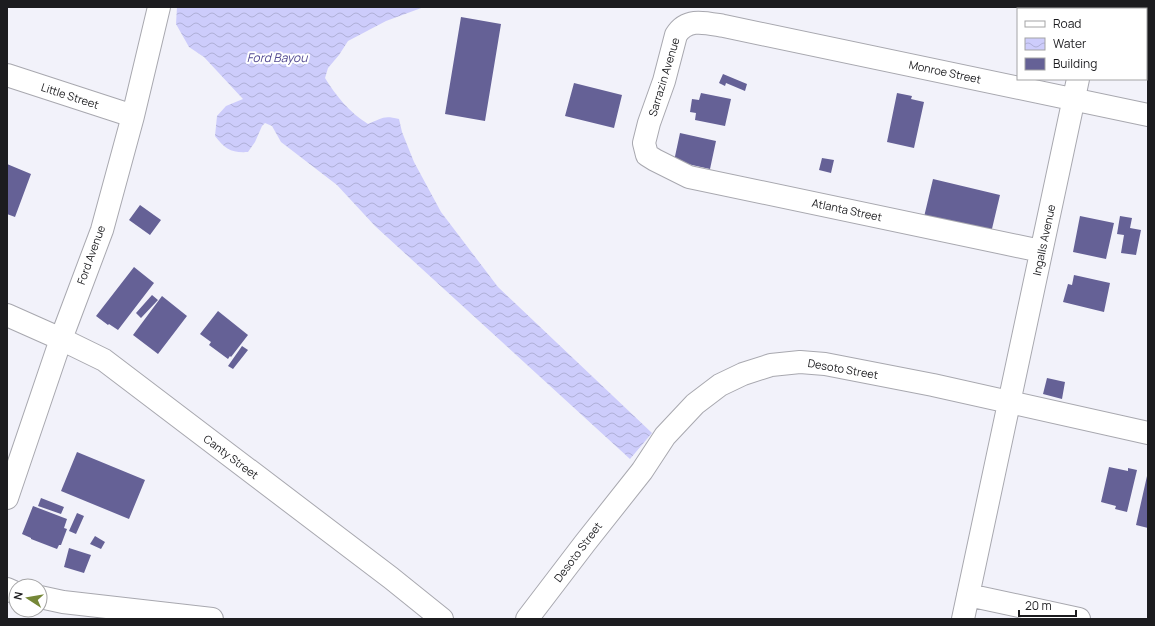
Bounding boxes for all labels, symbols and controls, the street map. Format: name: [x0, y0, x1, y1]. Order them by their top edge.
legend: [1017, 8, 1147, 80]
text: Road: [1053, 15, 1081, 32]
street label: Sarrazin Avenue: [644, 35, 683, 118]
text: Water: [1053, 35, 1087, 52]
water label: Ford Bayou: [247, 49, 308, 66]
text: Building: [1053, 55, 1097, 72]
street label: Monroe Street: [908, 57, 983, 86]
street label: Little Street: [39, 79, 101, 112]
street label: Atlanta Street: [811, 195, 884, 224]
street label: Ingalls Avenue: [1029, 202, 1059, 277]
street label: Ford Avenue: [73, 223, 108, 287]
street label: Desoto Street: [807, 355, 880, 382]
street label: Canty Street: [201, 431, 262, 482]
street label: Desoto Street: [550, 519, 605, 585]
north arrow: [8, 578, 48, 618]
text: N: [10, 590, 26, 601]
scale bar: [1019, 592, 1076, 618]
text: 20 m: [1025, 597, 1052, 614]

